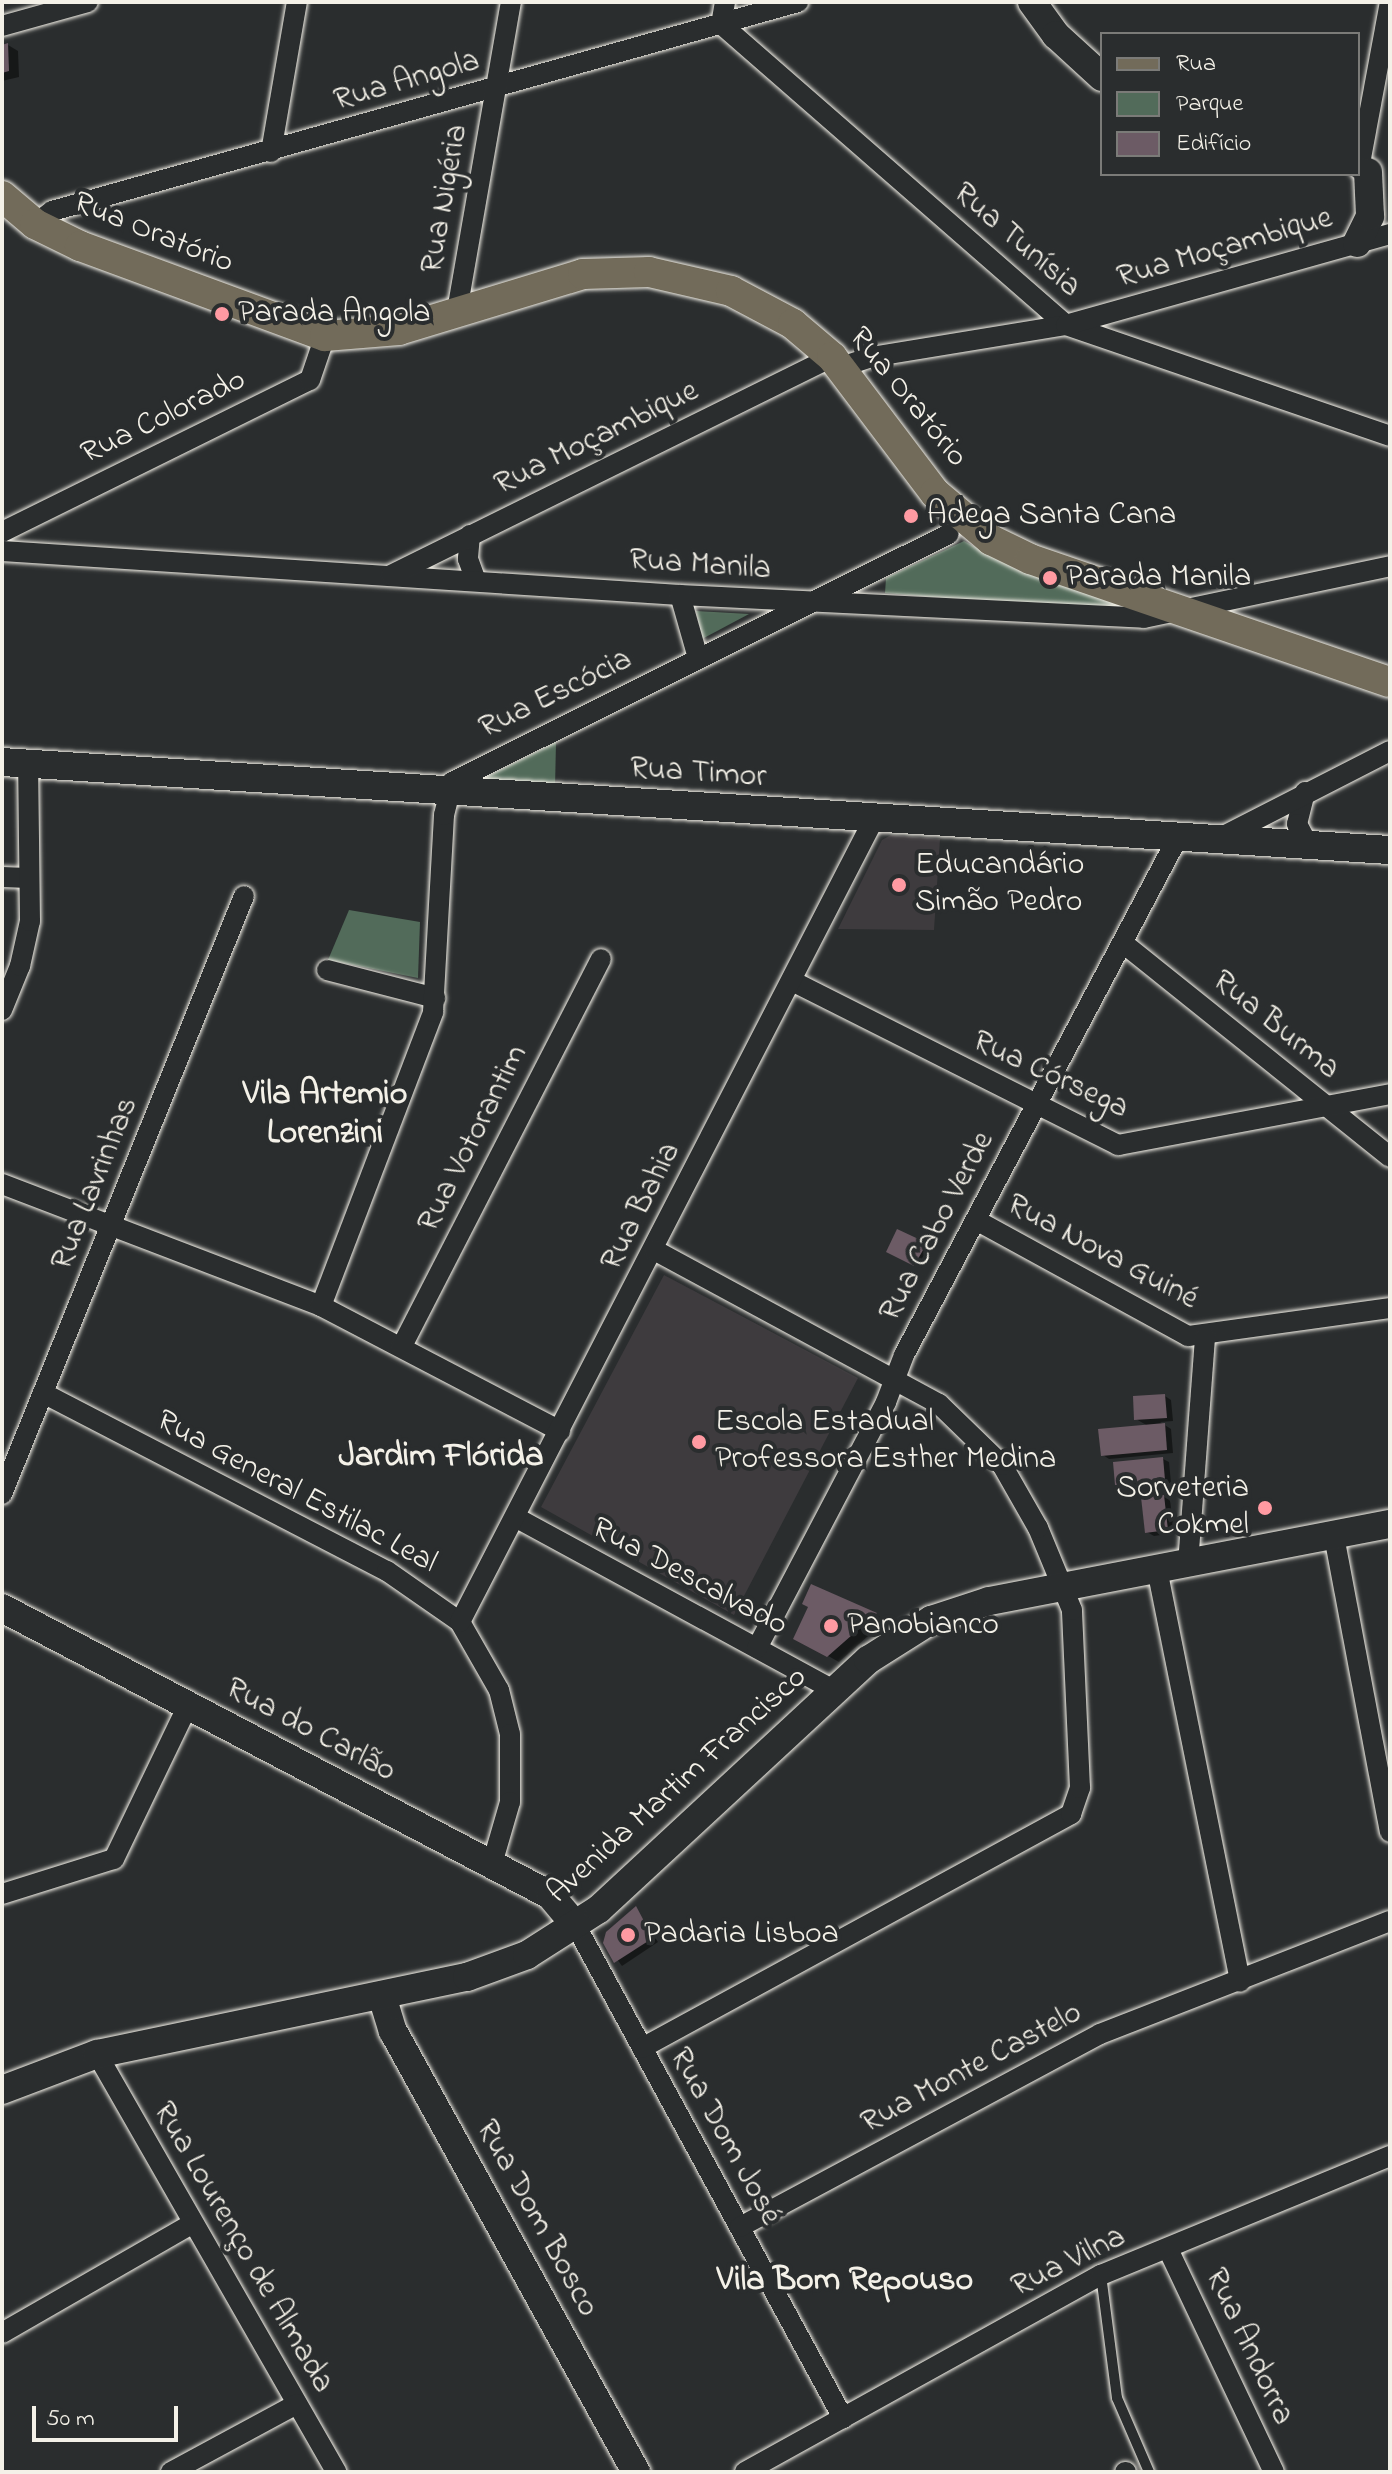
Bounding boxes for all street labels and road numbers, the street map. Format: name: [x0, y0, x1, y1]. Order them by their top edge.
street label: Rua Angola: [330, 43, 484, 121]
street label: Rua Nigéria: [414, 122, 478, 276]
street label: Rua Tunísia: [944, 175, 1088, 307]
street label: Rua Oratório: [67, 185, 239, 283]
street label: Rua Moçambique: [1113, 200, 1337, 298]
street label: Rua Oratório: [839, 320, 975, 476]
street label: Rua Colorado: [75, 362, 253, 474]
street label: Rua Moçambique: [489, 373, 705, 505]
street label: Rua Manila: [628, 542, 772, 590]
street label: Rua Escócia: [473, 642, 639, 748]
street label: Rua Timor: [628, 750, 768, 798]
street label: Rua Burma: [1203, 963, 1347, 1089]
street label: Rua Córsega: [966, 1023, 1134, 1129]
street label: Rua Votorantim: [410, 1039, 538, 1239]
street label: Rua Lavrinhas: [44, 1092, 148, 1276]
street label: Rua Cabo Verde: [872, 1126, 1004, 1328]
street label: Rua Bahia: [594, 1137, 690, 1277]
street label: Rua Nova Guiné: [1000, 1186, 1204, 1320]
street label: Rua General Estilac Leal: [149, 1403, 443, 1583]
street label: Rua Descalvado: [584, 1510, 794, 1646]
street label: Avenida Martim Francisco: [540, 1659, 816, 1913]
street label: Rua do Carlão: [219, 1670, 401, 1792]
street label: Rua Monte Castelo: [855, 1995, 1089, 2143]
street label: Rua Dom José: [659, 2042, 789, 2232]
street label: Rua Lourenço de Almada: [143, 2096, 341, 2400]
street label: Rua Dom Bosco: [466, 2114, 606, 2324]
street label: Rua Vilna: [1006, 2219, 1132, 2307]
street label: Rua Andorra: [1195, 2263, 1301, 2431]

